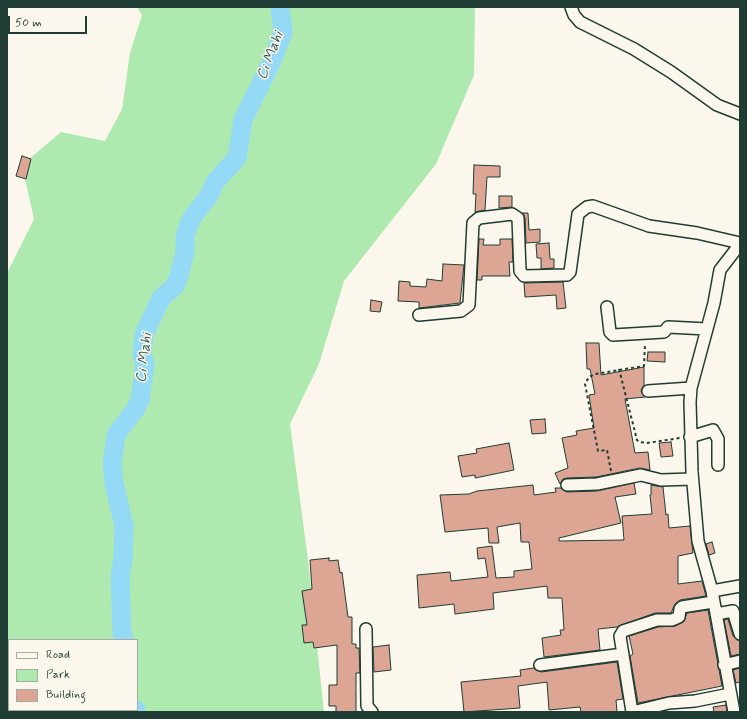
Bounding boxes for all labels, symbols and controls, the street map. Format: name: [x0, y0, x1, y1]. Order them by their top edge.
scale bar: [10, 8, 89, 34]
text: 50 m: [15, 15, 42, 31]
water label: Ci Mahi: [254, 29, 288, 83]
water label: Ci Mahi: [133, 332, 157, 384]
legend: [8, 639, 138, 711]
text: Road: [46, 647, 70, 663]
text: Park: [46, 667, 70, 683]
text: Building: [46, 687, 86, 703]

